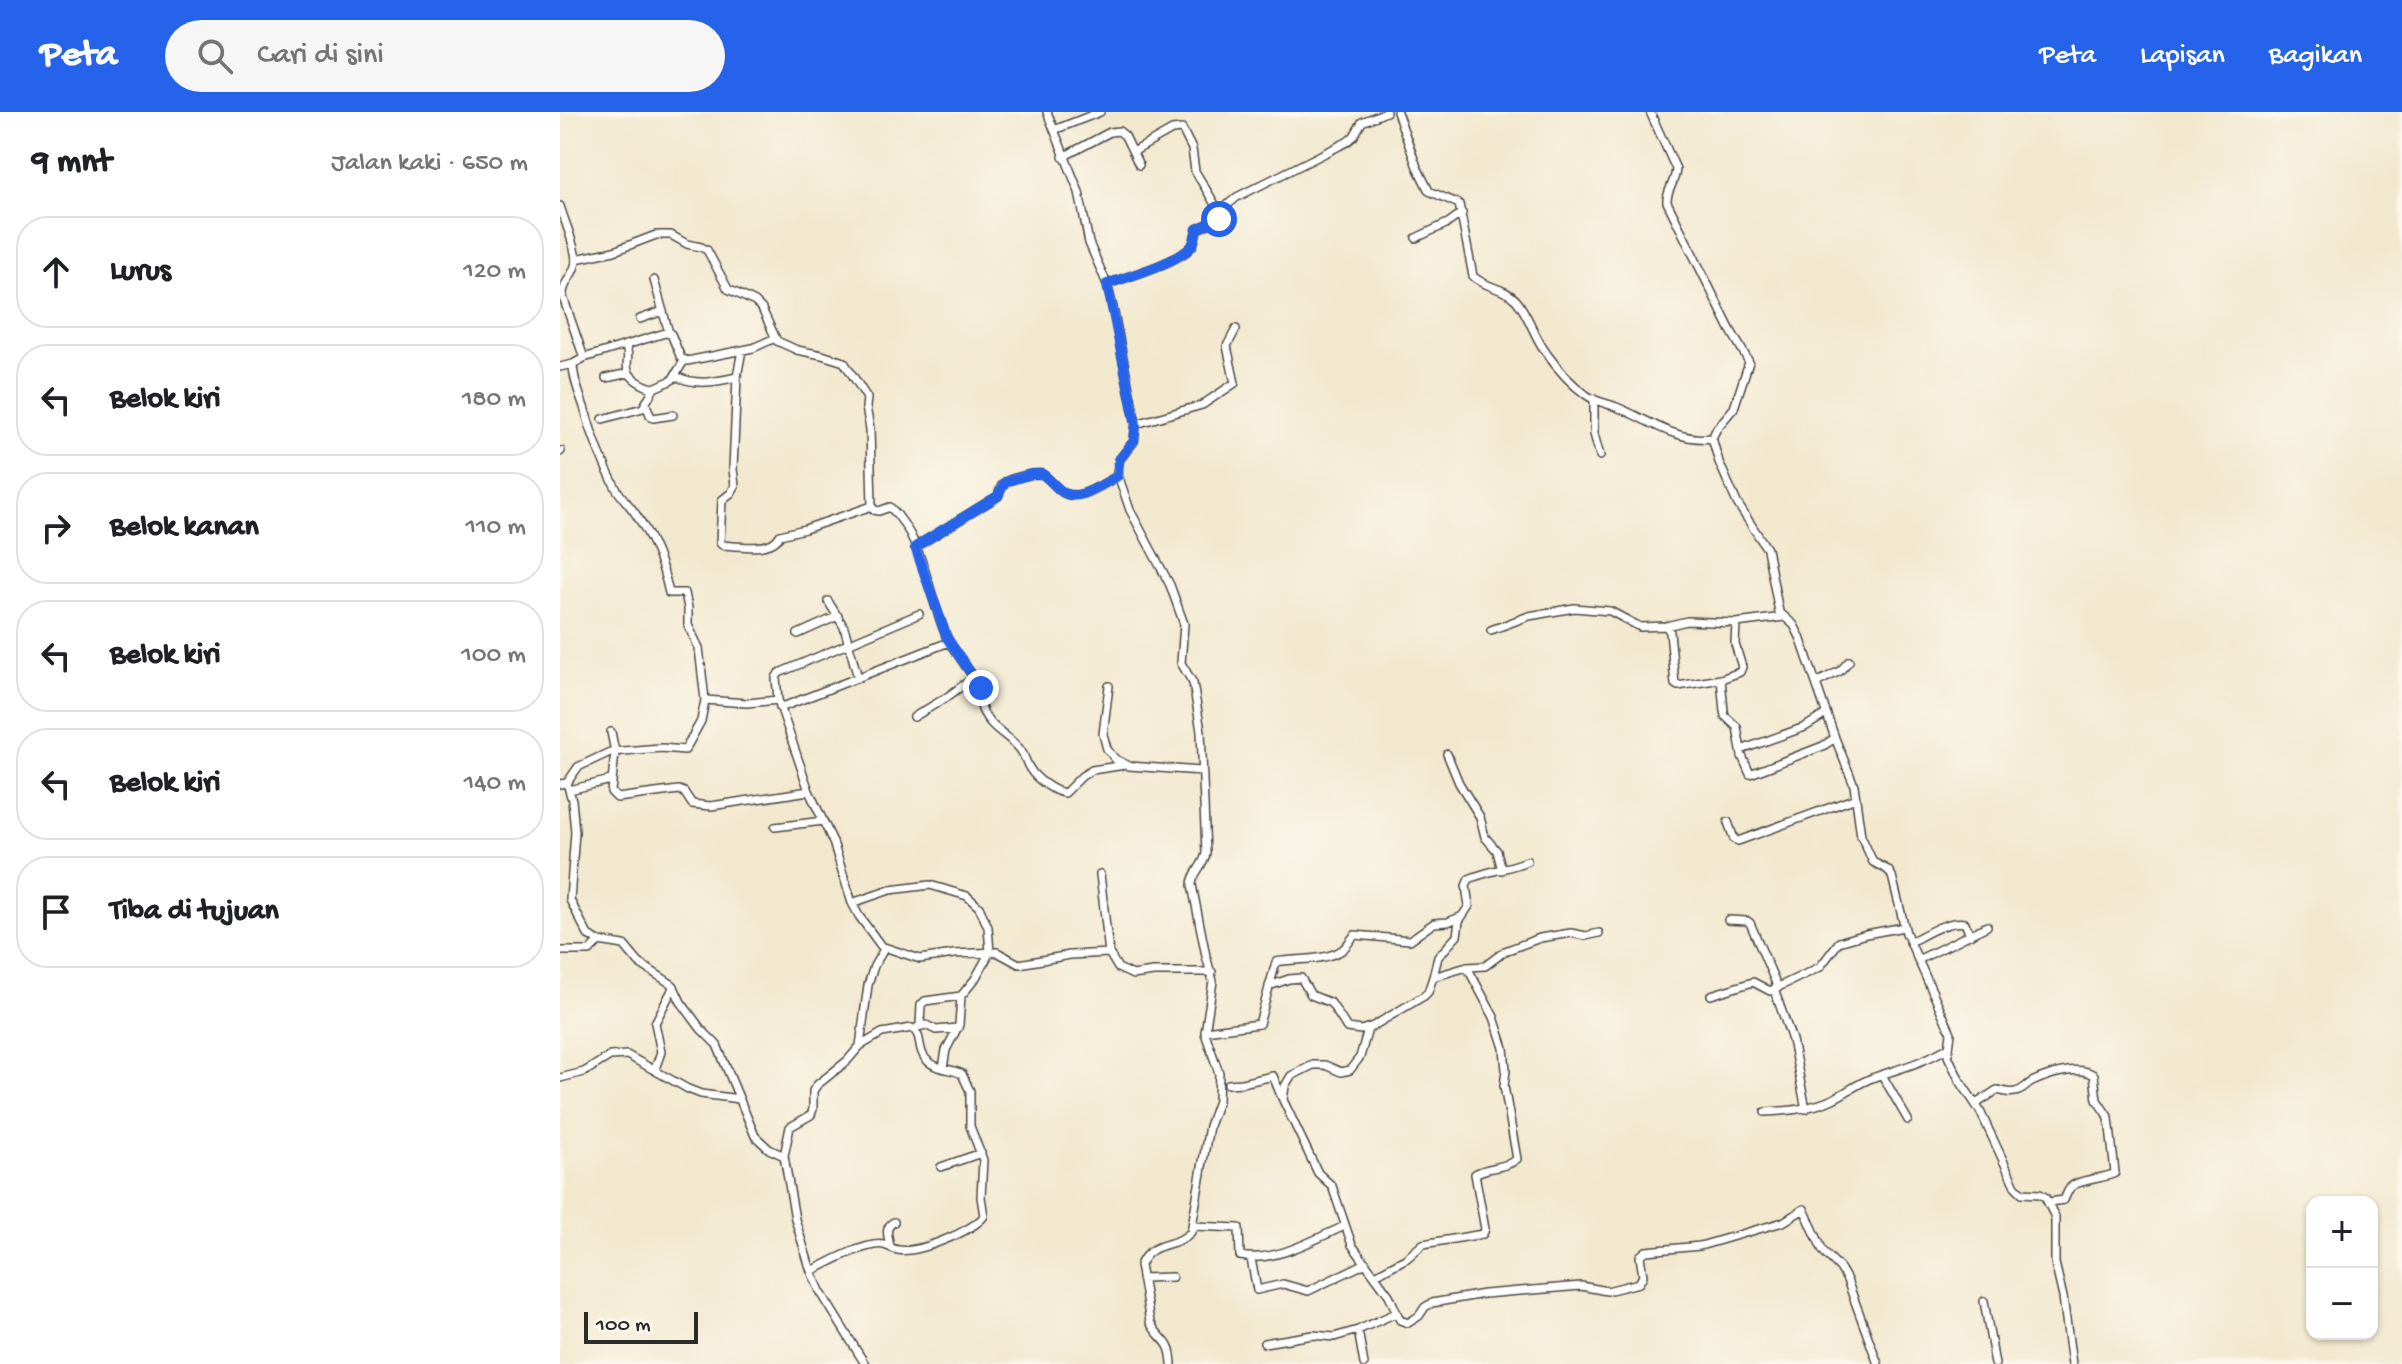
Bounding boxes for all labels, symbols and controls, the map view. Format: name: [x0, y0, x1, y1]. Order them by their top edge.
search box: [165, 20, 725, 92]
text: Peta: [40, 34, 117, 78]
icon: search: [193, 34, 237, 78]
text: Cari di sini: [257, 39, 384, 74]
text: Peta: [2039, 40, 2096, 73]
text: Lapisan: [2140, 40, 2225, 73]
text: Bagikan: [2269, 40, 2362, 73]
text: 9 mnt: [32, 144, 111, 184]
text: Jalan kaki · 650 m: [331, 149, 528, 180]
route start: [1201, 201, 1237, 237]
icon: ahead: [34, 250, 78, 294]
text: Lurus: [110, 255, 171, 290]
text: 120 m: [463, 257, 526, 288]
icon: left: [34, 378, 78, 422]
text: Belok kiri: [110, 383, 220, 418]
text: 180 m: [462, 385, 526, 416]
icon: right: [34, 506, 78, 550]
text: Belok kanan: [110, 511, 259, 546]
text: 110 m: [466, 513, 526, 544]
icon: left: [34, 634, 78, 678]
text: Belok kiri: [110, 639, 220, 674]
text: 100 m: [461, 641, 526, 672]
route end: [963, 670, 999, 706]
icon: left: [34, 762, 78, 806]
text: Belok kiri: [110, 767, 220, 802]
text: 140 m: [464, 769, 526, 800]
icon: arrive: [34, 890, 78, 934]
text: Tiba di tujuan: [110, 895, 279, 930]
map controls: [2306, 1196, 2378, 1340]
button: +: [2306, 1196, 2378, 1268]
button: −: [2306, 1268, 2378, 1340]
scale bar: [584, 1308, 698, 1344]
text: 100 m: [596, 1313, 651, 1339]

